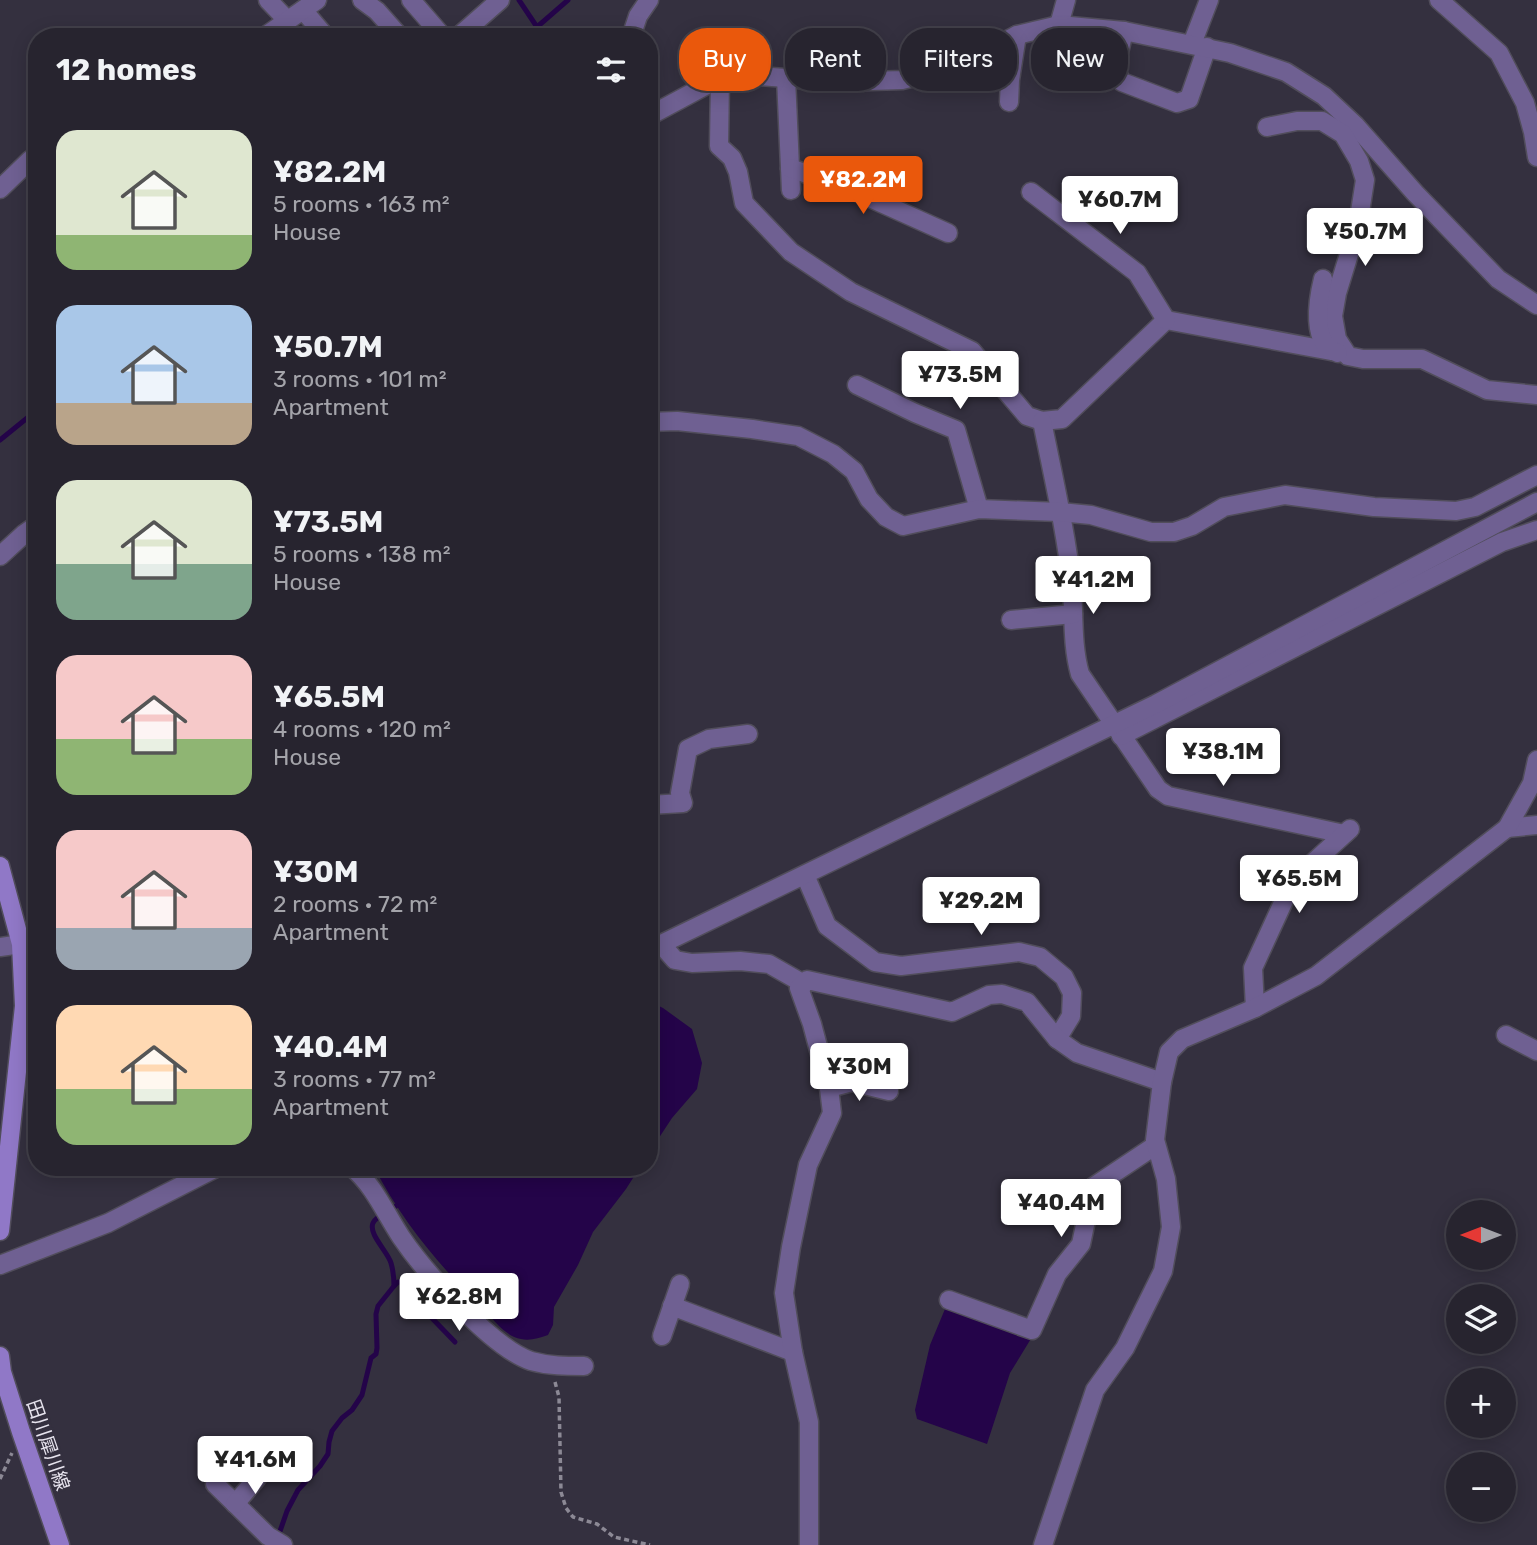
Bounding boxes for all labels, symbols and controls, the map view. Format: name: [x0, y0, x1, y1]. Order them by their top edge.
chip: Buy: [679, 28, 771, 91]
chip: Rent: [785, 28, 886, 91]
chip: Filters: [900, 28, 1017, 91]
chip: New: [1031, 28, 1128, 91]
icon: filters: [592, 51, 630, 89]
text: 12 homes: [56, 52, 197, 88]
text: ¥82.2M: [273, 154, 386, 190]
pin: ¥82.2M: [806, 156, 920, 216]
icon: home: [112, 158, 196, 242]
text: ¥82.2M: [820, 165, 906, 193]
pin: ¥60.7M: [1063, 176, 1177, 236]
text: ¥60.7M: [1078, 185, 1162, 213]
text: 5 rooms · 163 m²: [273, 190, 450, 218]
pin: ¥50.7M: [1308, 208, 1422, 268]
text: ¥50.7M: [1323, 217, 1407, 245]
text: House: [273, 218, 341, 246]
text: ¥50.7M: [273, 329, 383, 365]
icon: home: [112, 333, 196, 417]
pin: ¥73.5M: [903, 352, 1017, 411]
text: ¥73.5M: [918, 360, 1002, 388]
text: 3 rooms · 101 m²: [273, 365, 447, 393]
text: Apartment: [273, 393, 389, 421]
text: ¥73.5M: [273, 504, 383, 540]
icon: home: [112, 508, 196, 592]
text: 5 rooms · 138 m²: [273, 540, 450, 568]
pin: ¥41.2M: [1036, 556, 1150, 616]
text: ¥41.2M: [1052, 565, 1134, 593]
text: House: [273, 568, 341, 596]
text: ¥65.5M: [273, 679, 385, 715]
icon: home: [112, 683, 196, 767]
text: 4 rooms · 120 m²: [273, 715, 451, 743]
pin: ¥38.1M: [1166, 728, 1280, 788]
text: ¥38.1M: [1182, 737, 1264, 765]
text: House: [273, 743, 341, 771]
text: ¥30M: [273, 854, 359, 890]
pin: ¥65.5M: [1242, 856, 1356, 915]
icon: home: [112, 858, 196, 942]
text: ¥65.5M: [1256, 864, 1342, 892]
pin: ¥29.2M: [924, 878, 1038, 937]
text: ¥29.2M: [939, 886, 1023, 914]
text: 2 rooms · 72 m²: [273, 890, 437, 918]
text: Apartment: [273, 918, 389, 946]
text: ¥40.4M: [273, 1029, 388, 1065]
icon: home: [112, 1033, 196, 1117]
pin: ¥30M: [818, 1044, 900, 1103]
text: ¥30M: [826, 1052, 892, 1080]
text: 3 rooms · 77 m²: [273, 1065, 436, 1093]
text: Apartment: [273, 1093, 389, 1121]
pin: ¥40.4M: [1004, 1180, 1118, 1239]
text: ¥40.4M: [1017, 1188, 1105, 1216]
north arrow: [1446, 1200, 1516, 1270]
map controls: [1446, 1200, 1516, 1522]
pin: ¥62.8M: [402, 1274, 516, 1333]
text: ¥62.8M: [416, 1282, 502, 1310]
button: layers: [1446, 1284, 1516, 1354]
button: +: [1446, 1368, 1516, 1438]
street label: 田川犀川線: [22, 1396, 74, 1494]
pin: ¥41.6M: [198, 1436, 312, 1496]
text: ¥41.6M: [214, 1445, 296, 1473]
button: −: [1446, 1452, 1516, 1522]

